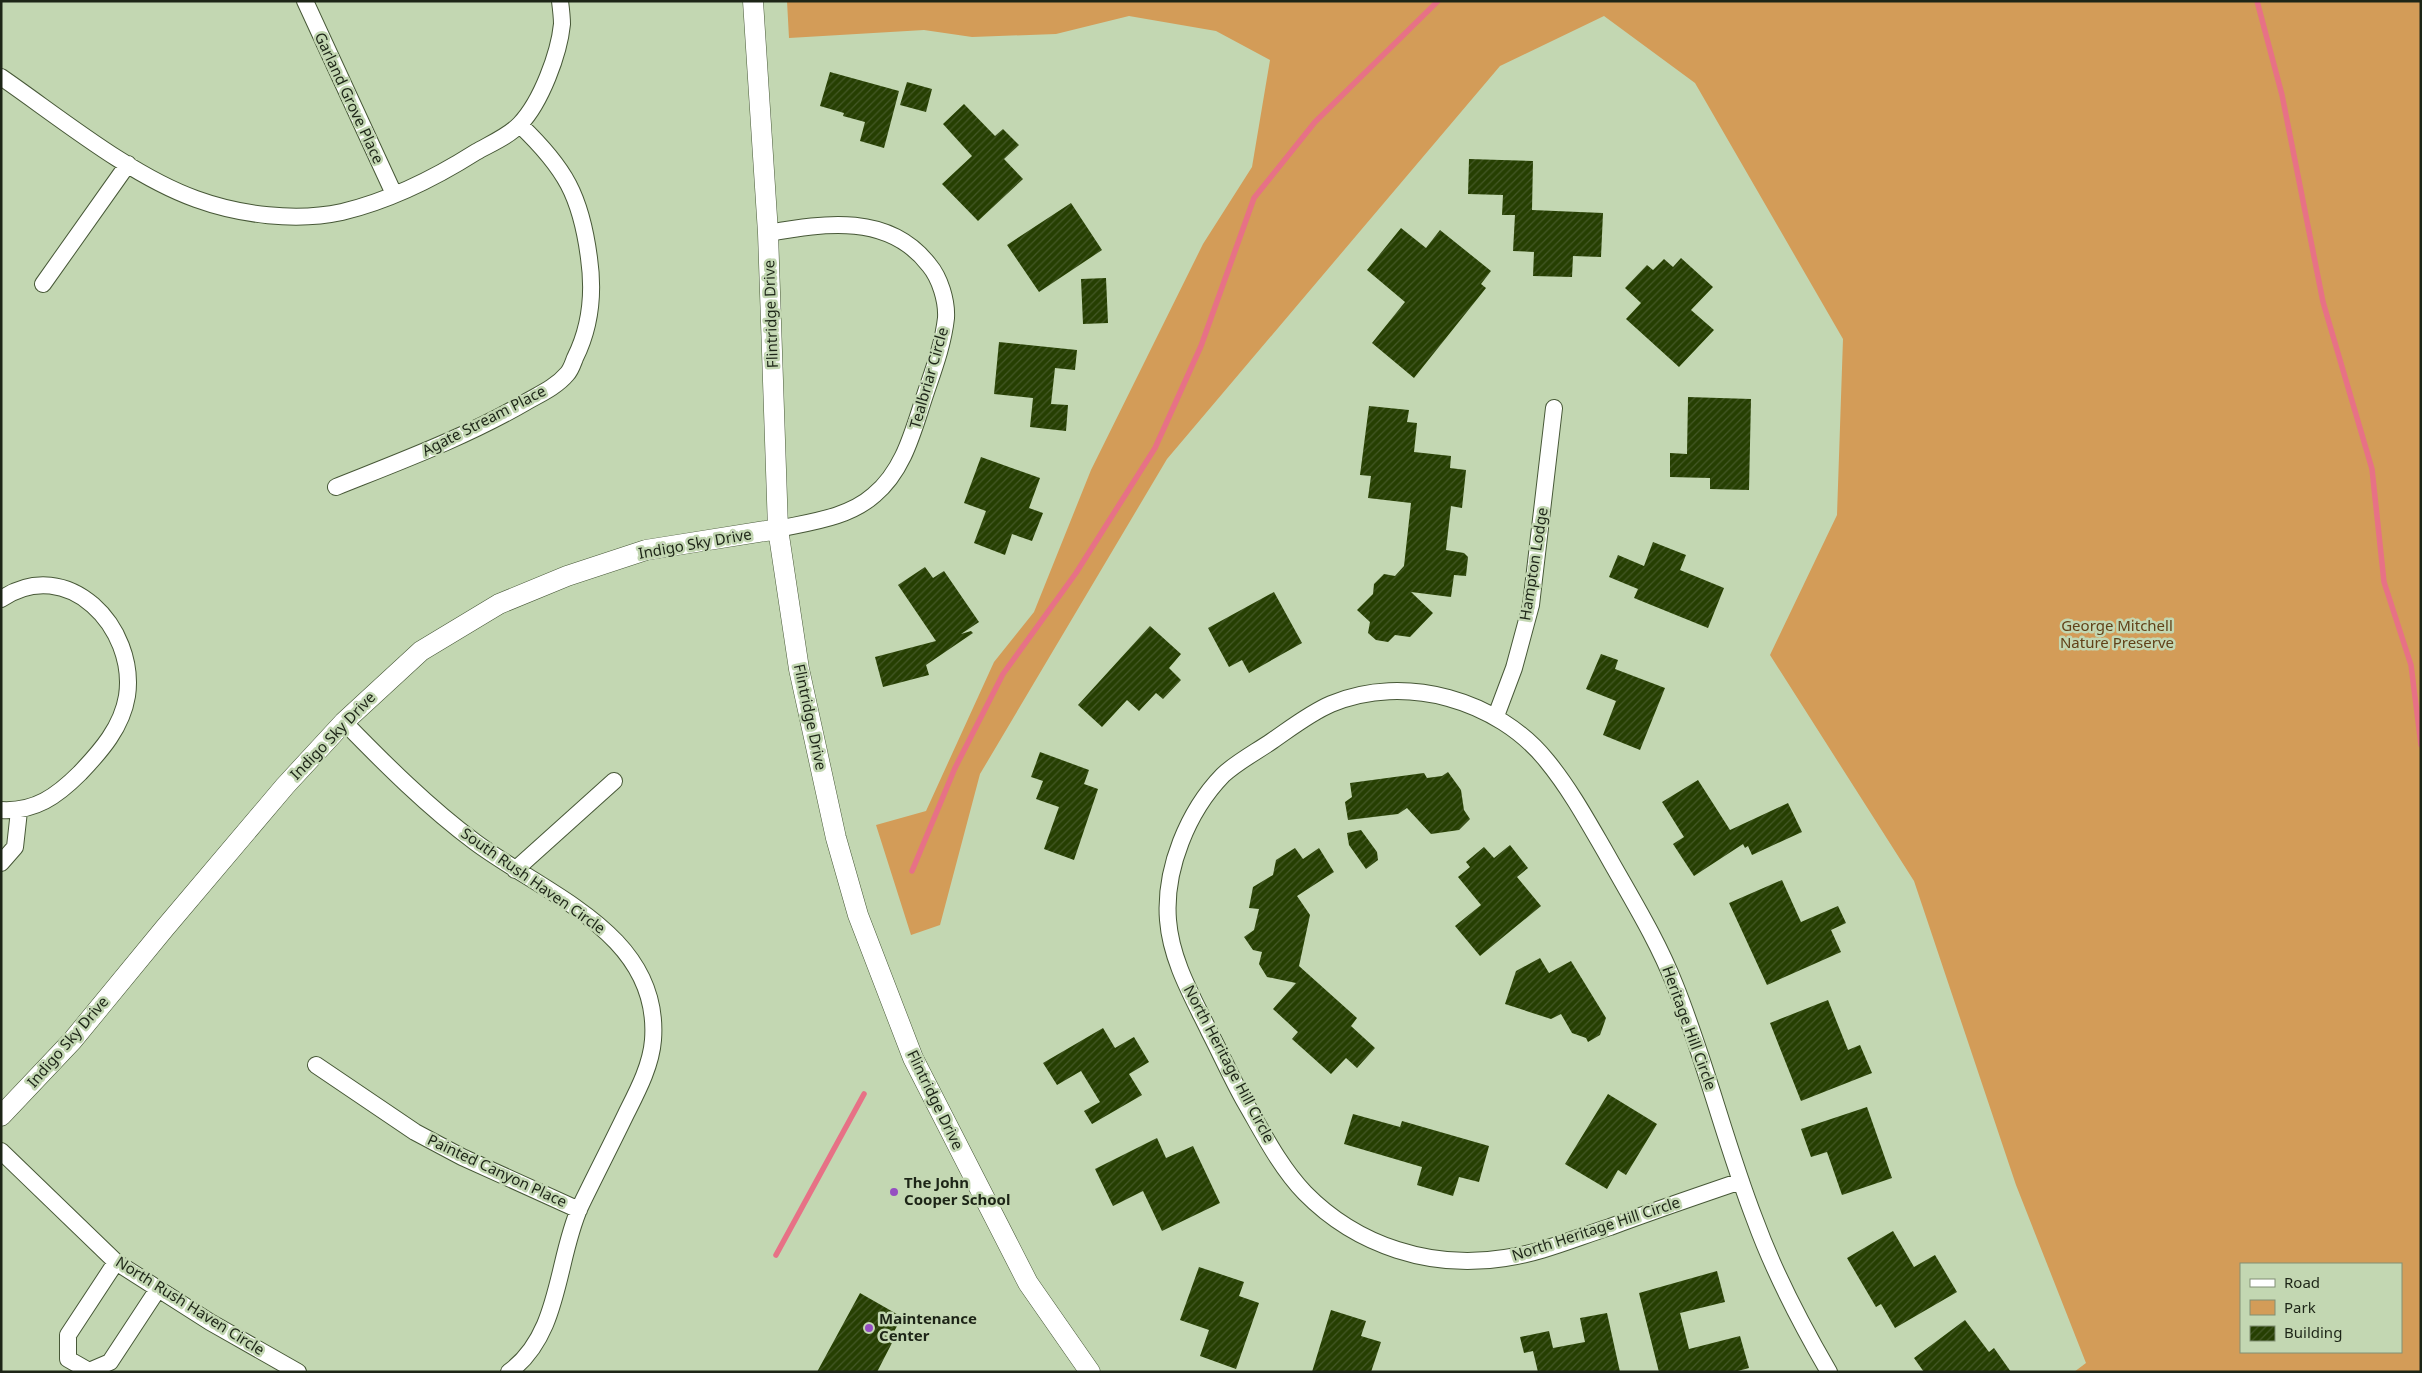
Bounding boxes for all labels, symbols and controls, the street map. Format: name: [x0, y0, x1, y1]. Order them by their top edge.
street label: Garland Grove Place: [311, 29, 389, 167]
street label: Flintridge Drive: [758, 260, 782, 368]
street label: Tealbriar Circle: [904, 325, 952, 431]
street label: Agate Stream Place: [418, 380, 549, 460]
street label: Hampton Lodge: [1514, 506, 1552, 622]
street label: Indigo Sky Drive: [637, 523, 753, 563]
park label: George Mitchell Nature Preserve: [2060, 615, 2174, 652]
street label: Flintridge Drive: [790, 662, 832, 772]
street label: Indigo Sky Drive: [285, 687, 379, 783]
street label: South Rush Haven Circle: [458, 823, 610, 938]
street label: Heritage Hill Circle: [1658, 963, 1722, 1092]
street label: North Heritage Hill Circle: [1180, 981, 1280, 1146]
street label: Indigo Sky Drive: [22, 992, 112, 1091]
street label: Flintridge Drive: [903, 1047, 969, 1153]
street label: Painted Canyon Place: [424, 1129, 570, 1211]
place label: The John Cooper School: [904, 1172, 1010, 1209]
marker: The John Cooper School: [888, 1186, 900, 1198]
street label: North Heritage Hill Circle: [1509, 1191, 1682, 1265]
street label: North Rush Haven Circle: [112, 1251, 269, 1359]
legend: [2240, 1263, 2402, 1353]
text: Road: [2284, 1272, 2320, 1292]
text: Park: [2284, 1297, 2316, 1317]
place label: Maintenance Center: [879, 1308, 977, 1345]
marker: Maintenance Center: [863, 1322, 875, 1334]
text: Building: [2284, 1322, 2342, 1342]

